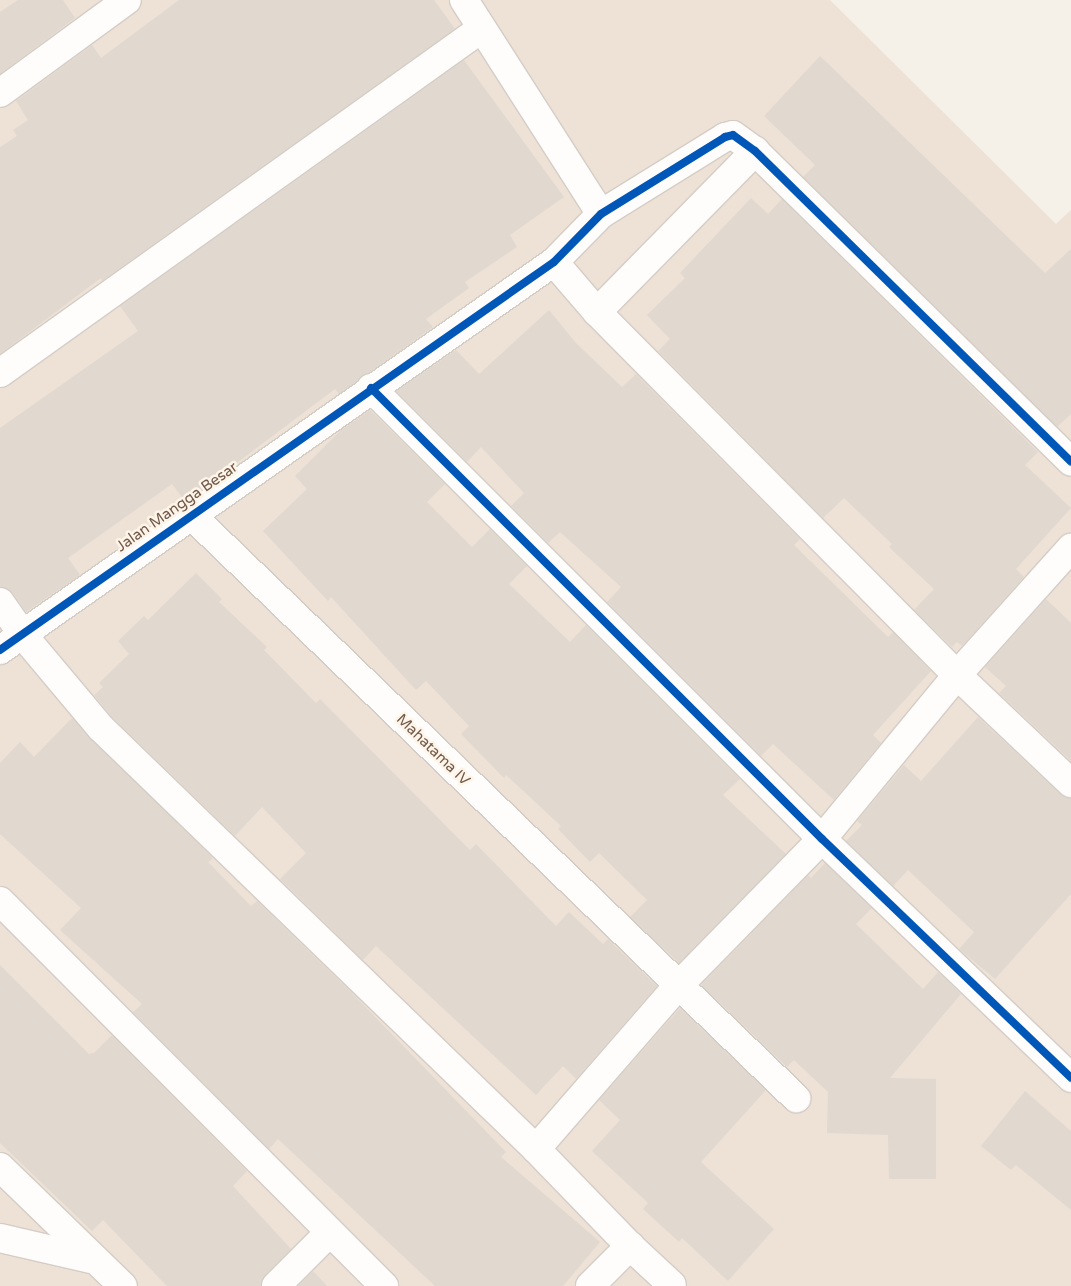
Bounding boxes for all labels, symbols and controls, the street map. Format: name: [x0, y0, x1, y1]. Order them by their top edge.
street label: Jalan Mangga Besar: [113, 458, 241, 556]
street label: Mahatama IV: [392, 710, 474, 790]

